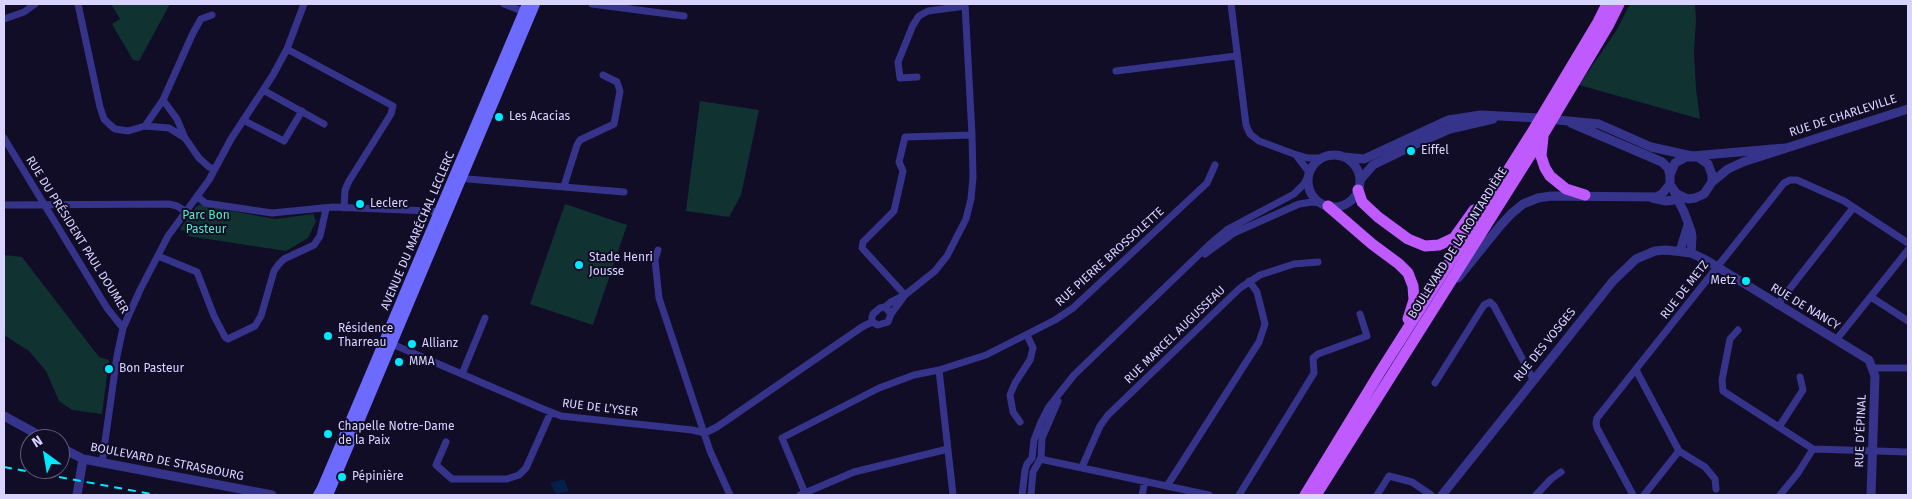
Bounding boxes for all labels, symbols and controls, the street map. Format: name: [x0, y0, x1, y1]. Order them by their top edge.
street label: RUE DE CHARLEVILLE: [1787, 92, 1899, 140]
place label: Les Acacias: [509, 110, 570, 124]
marker: Les Acacias: [493, 111, 505, 123]
place label: Eiffel: [1421, 144, 1449, 158]
marker: Eiffel: [1405, 145, 1417, 157]
street label: AVENUE DU MARÉCHAL LECLERC: [378, 150, 458, 312]
street label: RUE DU PRÉSIDENT PAUL DOUMER: [22, 154, 132, 316]
street label: BOULEVARD DE LA RONTARDIÈRE: [1405, 165, 1511, 321]
place label: Leclerc: [370, 197, 408, 211]
marker: Leclerc: [354, 198, 366, 210]
street label: RUE PIERRE BROSSOLETTE: [1053, 204, 1167, 310]
park label: Parc Bon Pasteur: [182, 209, 230, 237]
place label: Stade Henri Jousse: [589, 251, 653, 279]
street label: RUE DE METZ: [1658, 258, 1712, 322]
marker: Stade Henri Jousse: [573, 259, 585, 271]
place label: Metz: [1711, 274, 1736, 288]
marker: Metz: [1740, 275, 1752, 287]
street label: RUE DE NANCY: [1768, 281, 1842, 333]
street label: RUE MARCEL AUGUSSEAU: [1122, 283, 1228, 387]
street label: RUE DES VOSGES: [1511, 305, 1579, 385]
place label: Résidence Tharreau: [338, 322, 393, 350]
marker: Résidence Tharreau: [322, 330, 334, 342]
place label: Allianz: [422, 337, 458, 351]
marker: Allianz: [406, 338, 418, 350]
place label: MMA: [409, 355, 435, 369]
marker: MMA: [393, 356, 405, 368]
place label: Bon Pasteur: [119, 362, 184, 376]
marker: Bon Pasteur: [103, 363, 115, 375]
street label: RUE D’ÉPINAL: [1853, 394, 1869, 468]
street label: RUE DE L’YSER: [561, 396, 639, 420]
place label: Chapelle Notre-Dame de la Paix: [338, 420, 455, 448]
marker: Chapelle Notre-Dame de la Paix: [322, 428, 334, 440]
north arrow: [20, 429, 70, 479]
text: N: [29, 432, 46, 451]
street label: BOULEVARD DE STRASBOURG: [89, 440, 245, 484]
place label: Pépinière: [352, 470, 403, 484]
marker: Pépinière: [336, 471, 348, 483]

